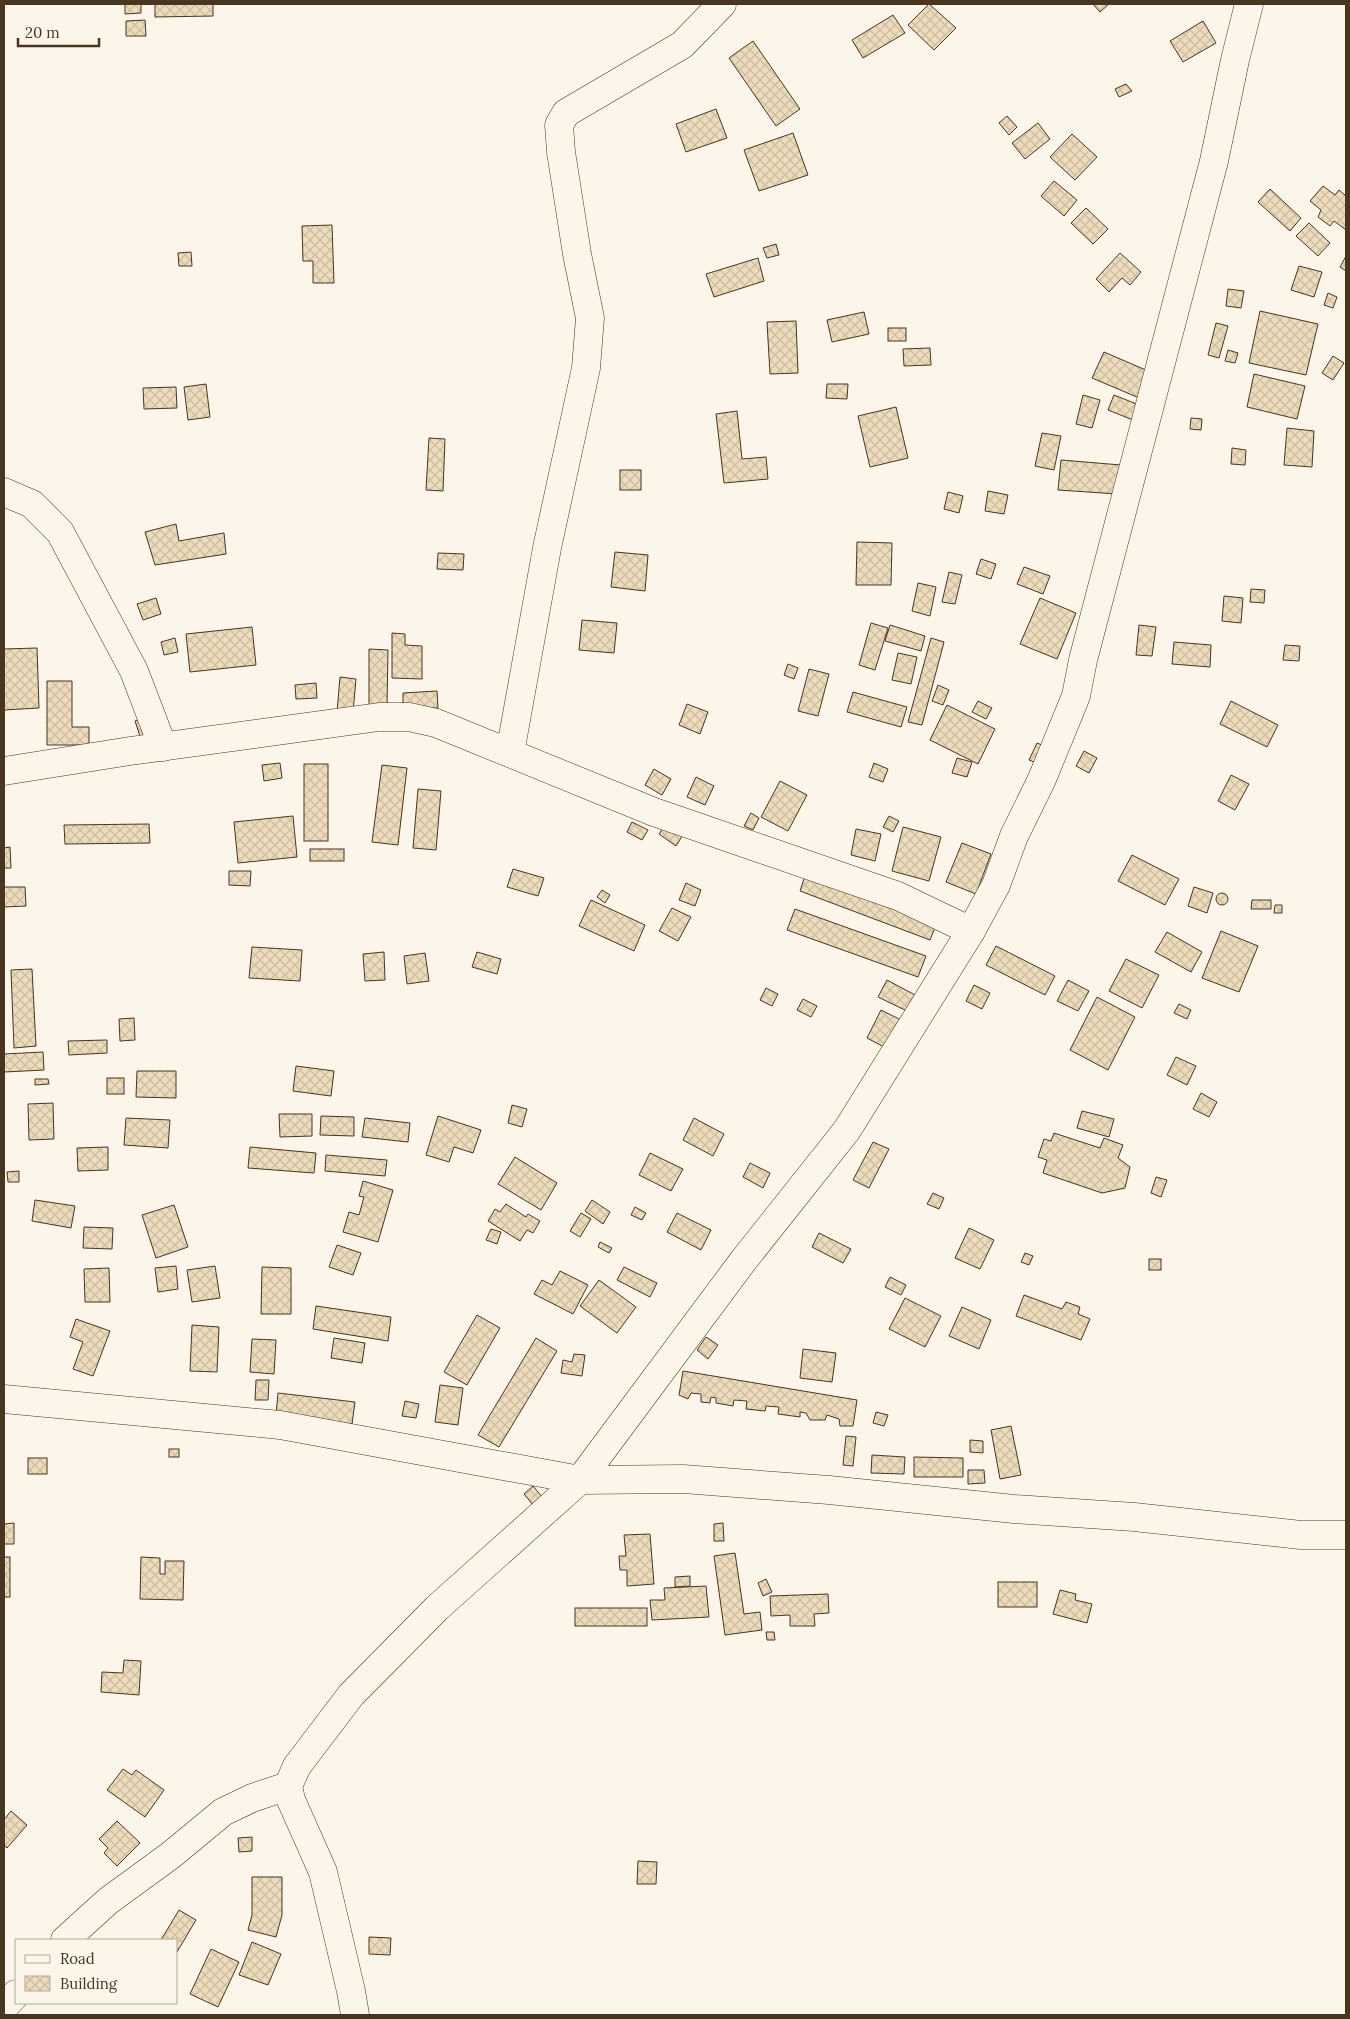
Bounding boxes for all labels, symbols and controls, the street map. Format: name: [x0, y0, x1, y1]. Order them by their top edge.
scale bar: [18, 15, 99, 47]
text: 20 m: [25, 23, 60, 42]
legend: [15, 1939, 178, 2004]
text: Road: [60, 1949, 95, 1968]
text: Building: [60, 1974, 118, 1993]

